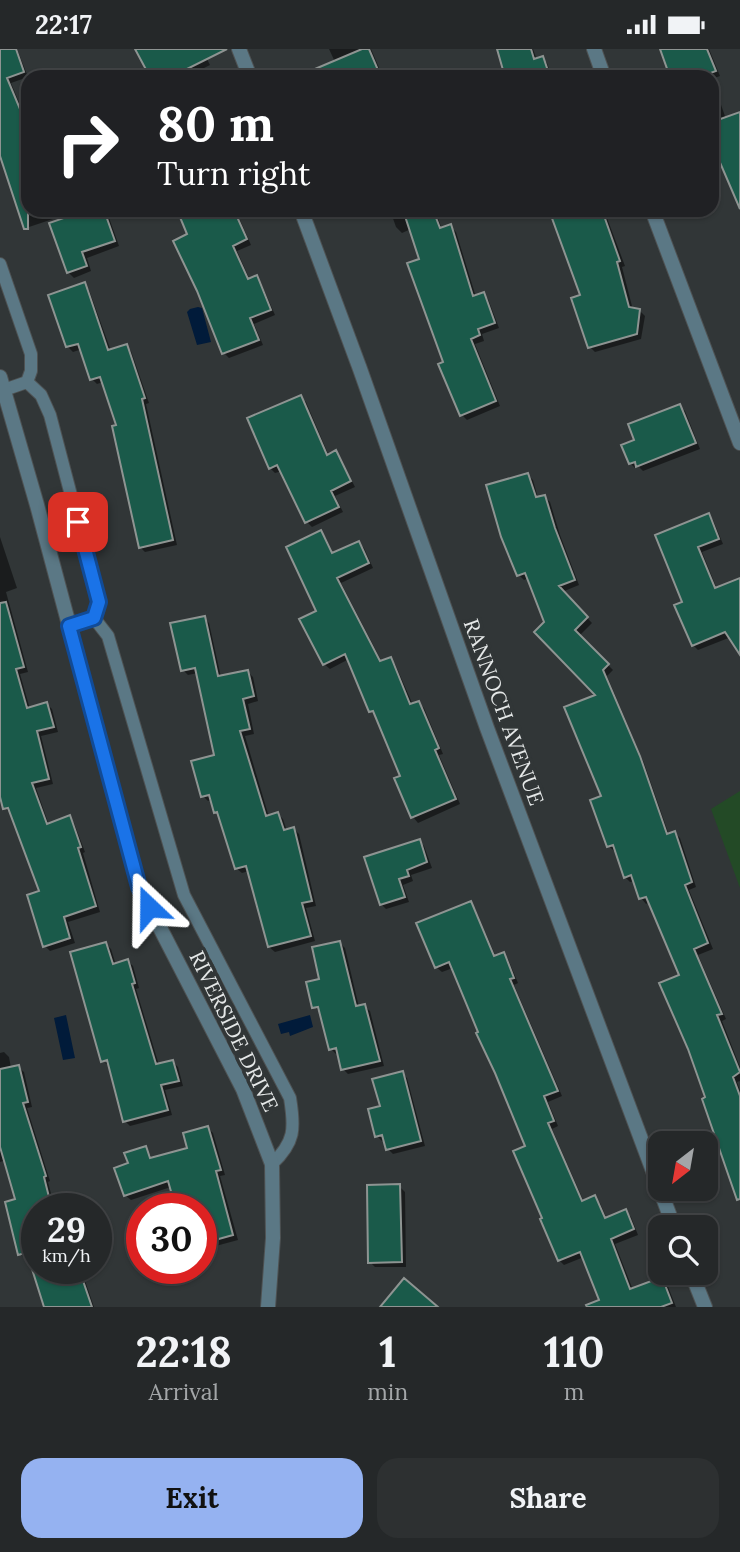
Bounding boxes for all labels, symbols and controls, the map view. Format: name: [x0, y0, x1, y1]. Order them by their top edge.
text: 22:17: [35, 8, 92, 41]
text: 80 m: [157, 92, 274, 154]
icon: right: [42, 98, 133, 189]
text: Turn right: [157, 153, 310, 194]
pin: [48, 492, 108, 552]
icon: arrive: [59, 503, 97, 541]
street label: RANNOCH AVENUE: [458, 615, 550, 809]
position arrow: [112, 870, 186, 944]
street label: RIVERSIDE DRIVE: [183, 946, 285, 1116]
north arrow: [648, 1131, 718, 1201]
map controls: [648, 1131, 718, 1285]
speed limit sign: 30: [126, 1193, 217, 1284]
text: 29: [47, 1207, 86, 1252]
button: search: [648, 1215, 718, 1285]
text: km/h: [42, 1244, 91, 1267]
text: 22:18: [135, 1325, 232, 1379]
text: 1: [379, 1325, 396, 1379]
text: 110: [544, 1325, 605, 1379]
text: Arrival: [148, 1377, 219, 1406]
text: min: [367, 1377, 408, 1406]
text: m: [564, 1377, 584, 1406]
button: Exit: [21, 1458, 363, 1538]
button: Share: [377, 1458, 719, 1538]

